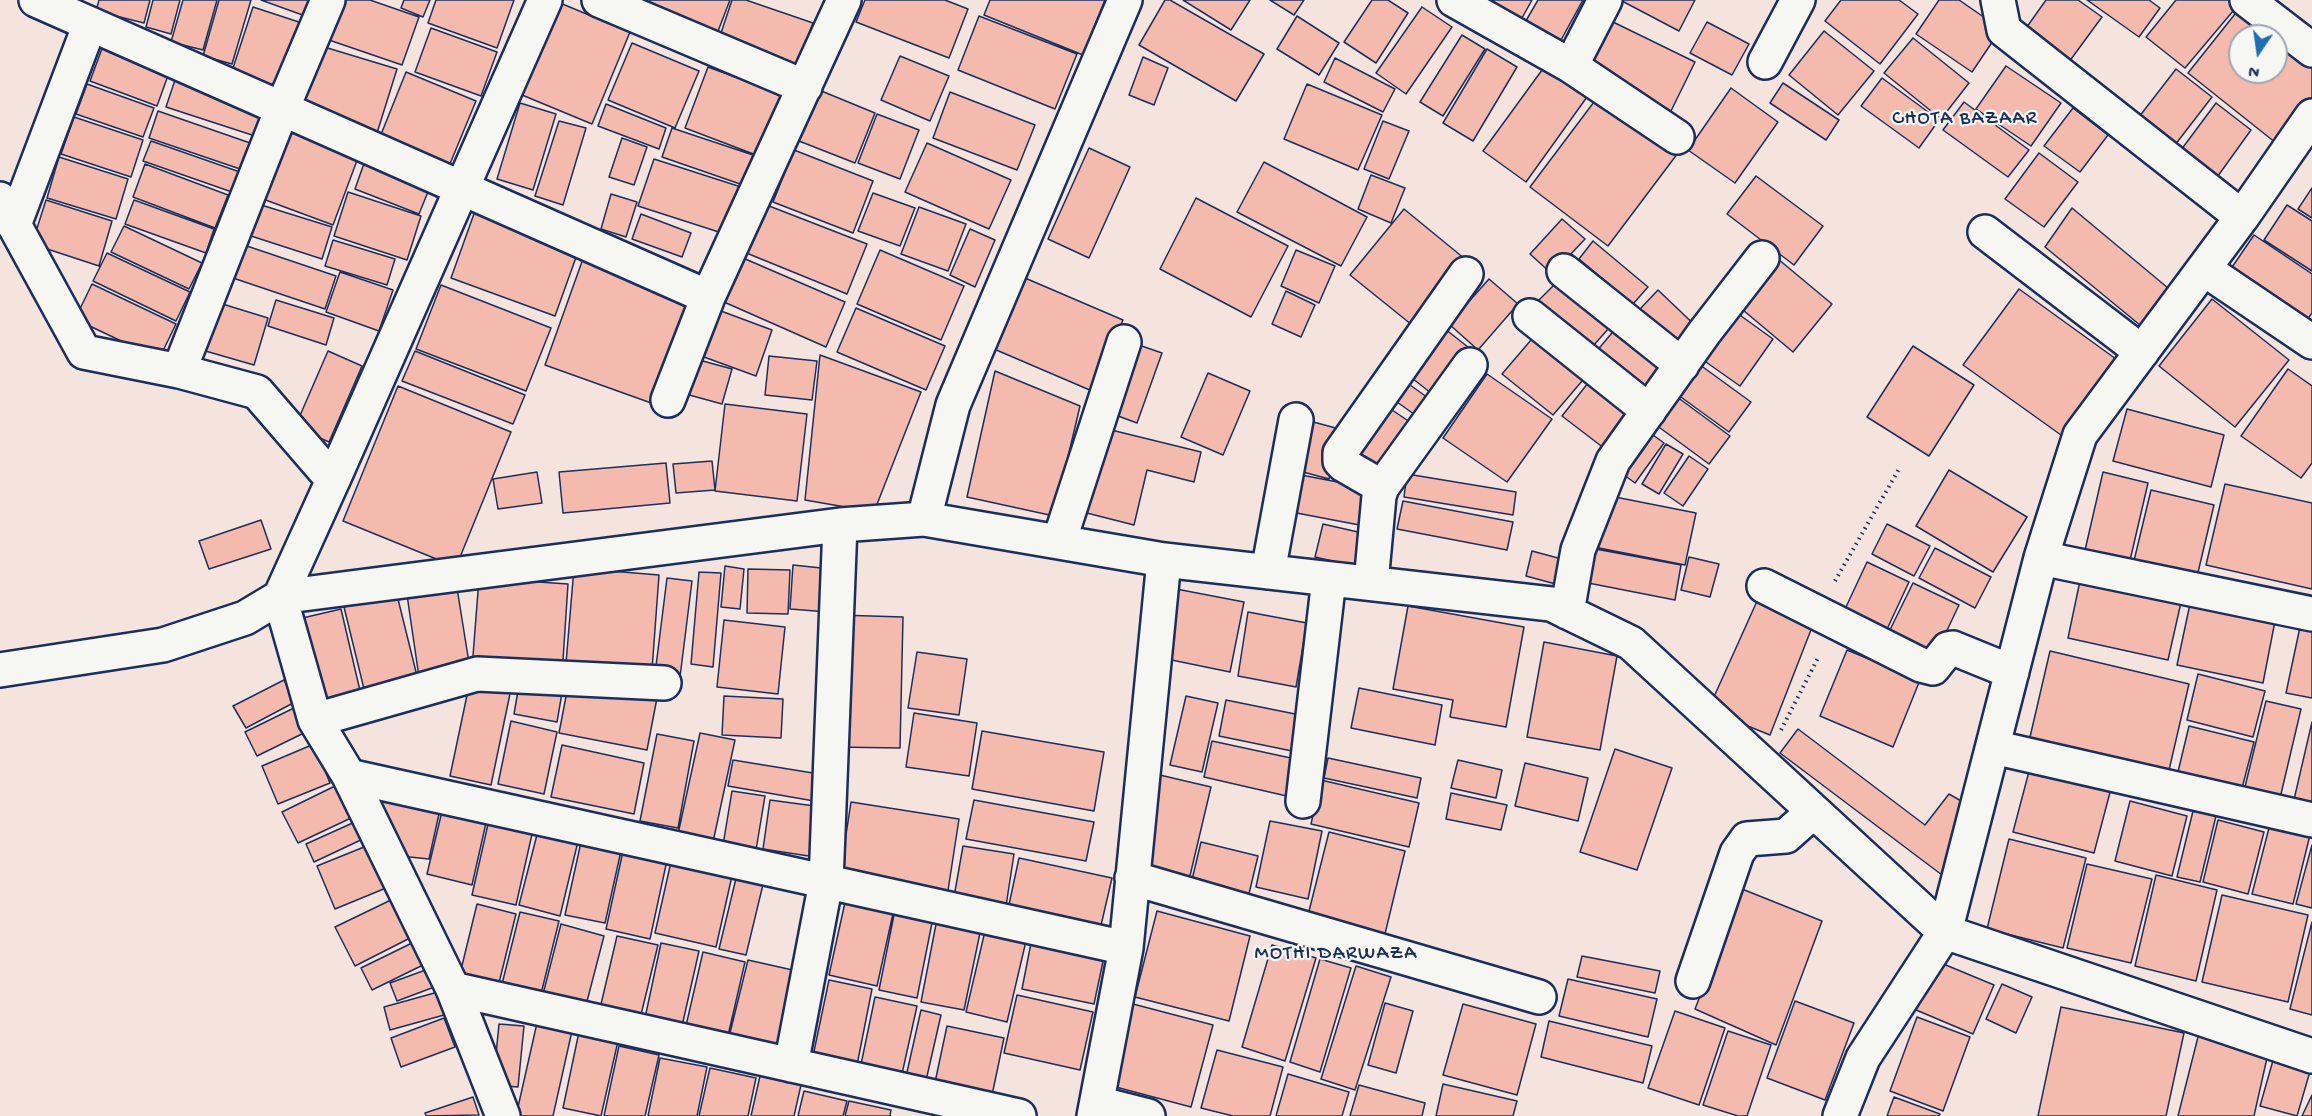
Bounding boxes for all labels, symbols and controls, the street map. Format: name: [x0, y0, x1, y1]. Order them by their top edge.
north arrow: [2228, 24, 2288, 84]
text: N: [2247, 60, 2262, 81]
district label: CHOTA BAZAAR: [1892, 108, 2038, 132]
district label: MOTHI DARWAZA: [1255, 943, 1417, 967]

